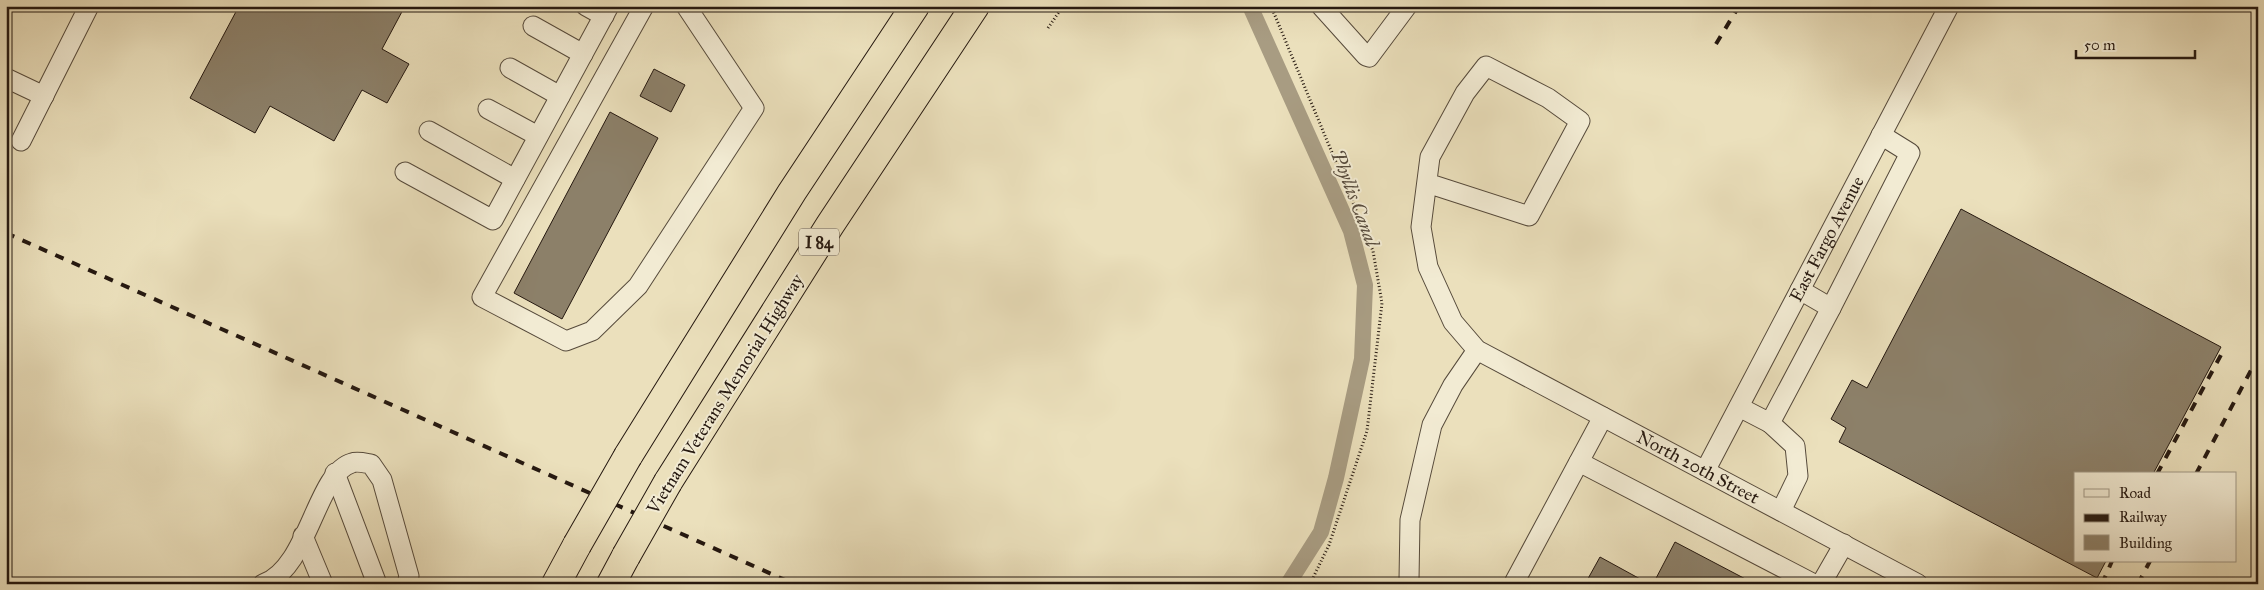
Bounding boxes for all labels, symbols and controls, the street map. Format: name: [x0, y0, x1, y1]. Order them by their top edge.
scale bar: [2076, 28, 2195, 60]
text: 50 m: [2084, 36, 2116, 54]
water label: Phyllis Canal: [1326, 146, 1385, 251]
street label: East Fargo Avenue: [1785, 172, 1869, 306]
road number: I 84: [799, 228, 839, 256]
street label: Vietnam Veterans Memorial Highway: [641, 269, 809, 520]
street label: North 20th Street: [1633, 426, 1764, 509]
legend: [2074, 472, 2236, 562]
text: Road: [2119, 484, 2151, 502]
text: Railway: [2119, 508, 2168, 526]
text: Building: [2119, 534, 2173, 552]

